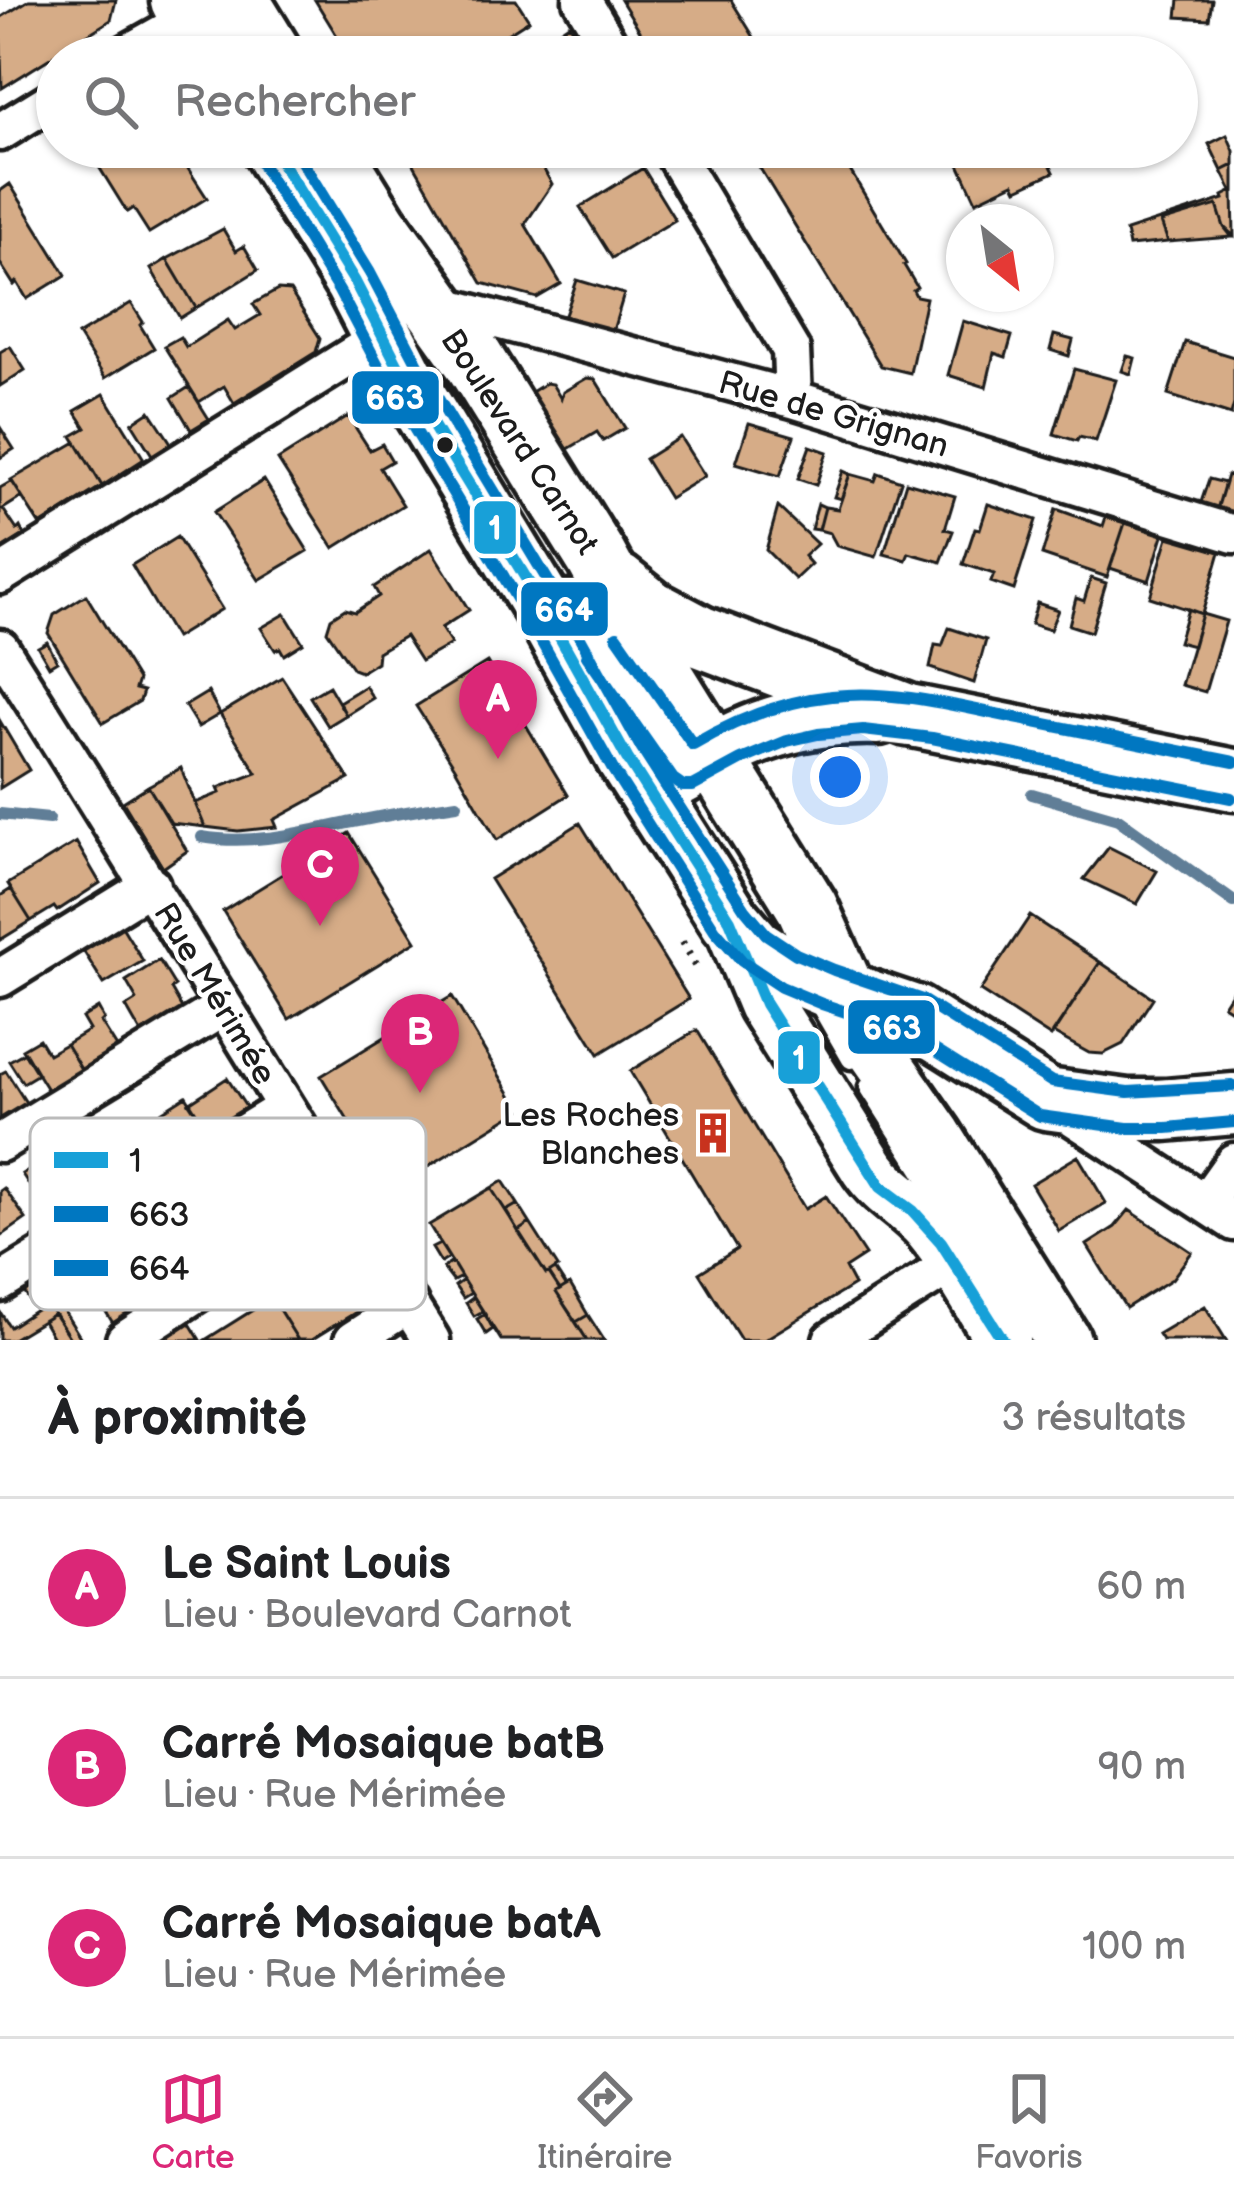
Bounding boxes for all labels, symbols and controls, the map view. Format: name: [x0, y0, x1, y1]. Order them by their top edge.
search box: [36, 36, 1198, 168]
icon: search: [78, 69, 144, 135]
text: Rechercher: [174, 75, 415, 130]
north arrow: [946, 204, 1054, 312]
street label: Boulevard Carnot: [432, 322, 607, 562]
street label: Rue de Grignan: [714, 363, 953, 467]
line badge: 663: [350, 369, 441, 426]
text: 663: [365, 379, 425, 419]
unlabelled marker: [434, 434, 456, 456]
line badge: 1: [472, 499, 518, 556]
text: 1: [488, 509, 502, 549]
line badge: 664: [519, 580, 610, 638]
text: 664: [534, 591, 594, 631]
pin: A: [459, 660, 537, 759]
your location: [810, 747, 870, 807]
pin: C: [281, 827, 359, 926]
street label: Rue Mérimée: [144, 896, 284, 1092]
pin: B: [381, 994, 459, 1093]
line badge: 663: [846, 998, 937, 1056]
text: 663: [862, 1009, 922, 1049]
line badge: 1: [776, 1029, 822, 1086]
text: 1: [792, 1039, 806, 1079]
place label: Les Roches Blanches: [502, 1096, 679, 1174]
building icon: Les Roches Blanches: [690, 1110, 736, 1156]
legend: [30, 1118, 426, 1310]
text: 1: [129, 1142, 142, 1182]
text: 663: [129, 1196, 190, 1236]
text: 664: [129, 1250, 189, 1290]
text: À proximité: [48, 1388, 307, 1449]
text: 3 résultats: [1001, 1395, 1186, 1442]
text: Le Saint Louis: [162, 1537, 451, 1592]
text: A: [75, 1564, 99, 1611]
text: 60 m: [1096, 1564, 1186, 1611]
text: Lieu · Boulevard Carnot: [162, 1592, 571, 1639]
text: Carré Mosaique batB: [162, 1717, 605, 1772]
text: B: [73, 1744, 101, 1791]
text: 90 m: [1098, 1744, 1186, 1791]
text: Lieu · Rue Mérimée: [162, 1772, 506, 1819]
text: Carré Mosaique batA: [162, 1897, 601, 1952]
text: C: [73, 1924, 101, 1971]
text: 100 m: [1082, 1924, 1186, 1971]
text: Lieu · Rue Mérimée: [162, 1952, 506, 1999]
tab: Carte: [151, 2066, 235, 2178]
tab: Itinéraire: [537, 2066, 672, 2178]
tab: Favoris: [975, 2066, 1083, 2178]

